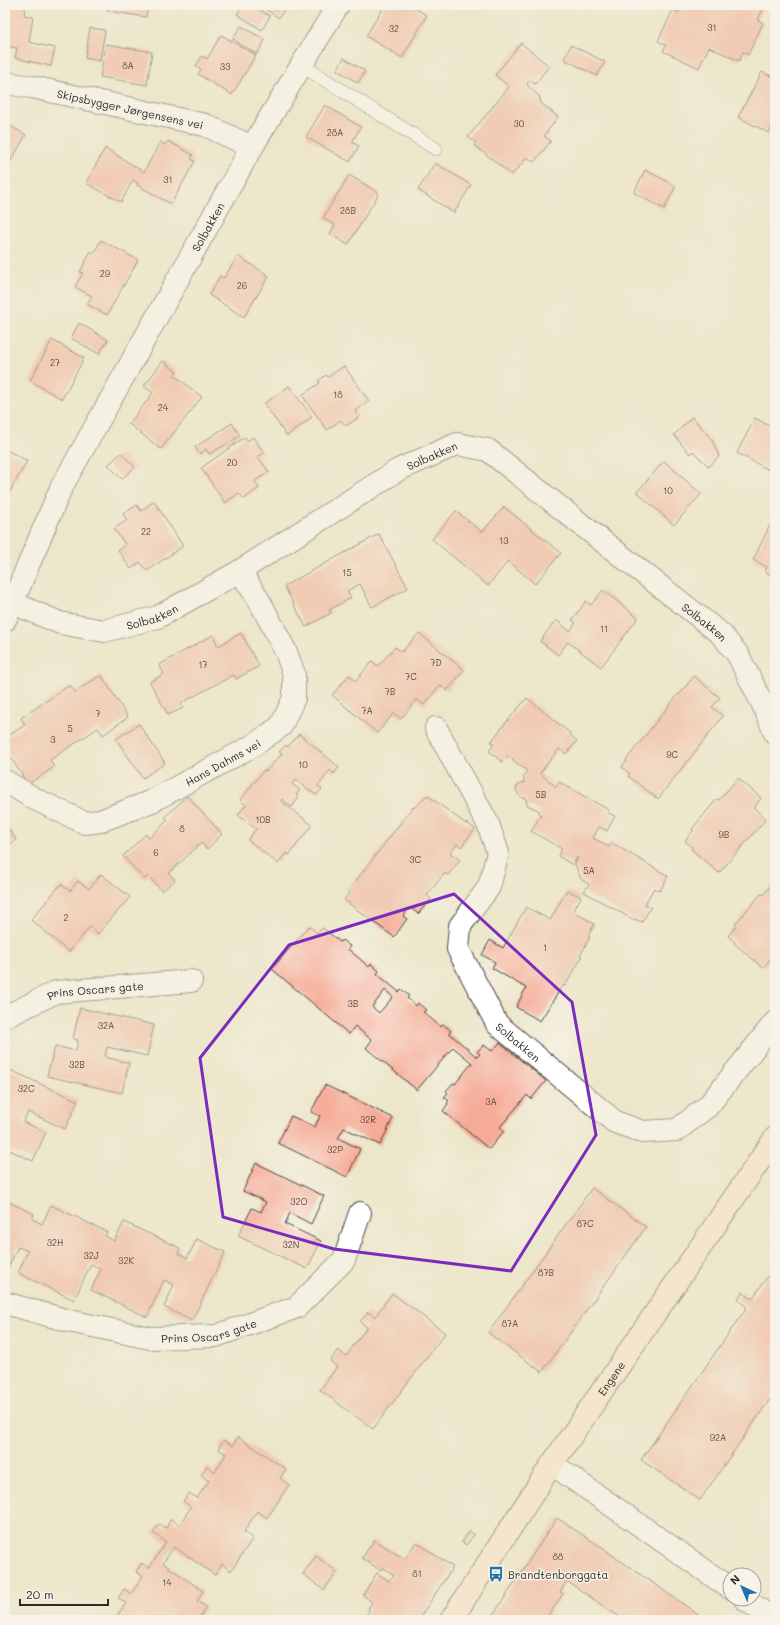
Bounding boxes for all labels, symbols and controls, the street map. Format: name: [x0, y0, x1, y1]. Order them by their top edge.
house number: 31: [707, 22, 717, 33]
house number: 32: [389, 23, 399, 34]
house number: 8A: [122, 60, 134, 71]
house number: 33: [220, 61, 230, 72]
street label: Skipsbygger Jørgensens vei: [56, 85, 205, 132]
house number: 30: [514, 118, 525, 129]
house number: 28A: [327, 127, 343, 138]
house number: 31: [163, 174, 173, 185]
street label: Solbakken: [188, 199, 227, 254]
house number: 28B: [340, 205, 356, 216]
house number: 29: [100, 268, 111, 279]
house number: 26: [237, 280, 247, 291]
house number: 27: [50, 357, 60, 368]
house number: 18: [333, 389, 343, 400]
house number: 24: [158, 402, 169, 413]
street label: Solbakken: [404, 437, 459, 473]
house number: 20: [227, 457, 238, 468]
house number: 10: [663, 485, 673, 496]
house number: 22: [141, 526, 151, 537]
house number: 13: [499, 535, 509, 546]
house number: 15: [342, 567, 352, 578]
street label: Solbakken: [679, 599, 731, 644]
street label: Solbakken: [125, 600, 180, 632]
house number: 11: [600, 623, 608, 634]
house number: 7D: [430, 657, 442, 668]
house number: 17: [198, 659, 208, 670]
house number: 7C: [405, 671, 417, 682]
house number: 7B: [385, 686, 396, 697]
house number: 7A: [361, 705, 373, 716]
house number: 7: [95, 708, 101, 719]
house number: 5: [67, 723, 73, 734]
house number: 3: [50, 734, 56, 745]
street label: Hans Dahms vei: [182, 735, 264, 789]
house number: 9C: [666, 749, 678, 760]
house number: 10: [298, 759, 308, 770]
house number: 5B: [536, 789, 547, 800]
house number: 10B: [255, 814, 271, 825]
house number: 8: [179, 823, 185, 834]
house number: 9B: [719, 829, 730, 840]
house number: 6: [153, 847, 159, 858]
house number: 3C: [409, 854, 421, 865]
house number: 5A: [583, 865, 595, 876]
house number: 2: [63, 912, 69, 923]
house number: 1: [543, 942, 547, 953]
street label: Prins Oscars gate: [44, 977, 144, 1003]
house number: 3B: [348, 998, 359, 1009]
street label: Solbakken: [493, 1019, 544, 1065]
house number: 32A: [98, 1020, 114, 1031]
house number: 32B: [69, 1059, 85, 1070]
house number: 32C: [18, 1083, 35, 1094]
house number: 3A: [485, 1096, 497, 1107]
house number: 32R: [360, 1114, 376, 1125]
house number: 32P: [327, 1144, 343, 1155]
house number: 32O: [290, 1196, 308, 1207]
house number: 87C: [577, 1218, 594, 1229]
house number: 32H: [47, 1237, 63, 1248]
house number: 32N: [283, 1239, 299, 1250]
house number: 32J: [83, 1250, 99, 1261]
house number: 32K: [118, 1255, 134, 1266]
house number: 87B: [538, 1267, 554, 1278]
street label: Prins Oscars gate: [161, 1315, 259, 1345]
house number: 87A: [502, 1318, 518, 1329]
street label: Engene: [594, 1358, 628, 1398]
house number: 92A: [710, 1432, 726, 1443]
house number: 88: [553, 1551, 564, 1562]
bus stop icon: Brandtenborggata: [487, 1565, 505, 1583]
place label: Brandtenborggata: [508, 1567, 609, 1582]
north arrow: [722, 1567, 762, 1607]
house number: 81: [412, 1568, 422, 1579]
text: N: [726, 1571, 743, 1588]
house number: 14: [162, 1577, 172, 1588]
scale bar: [20, 1581, 108, 1607]
text: 20 m: [26, 1586, 54, 1602]

